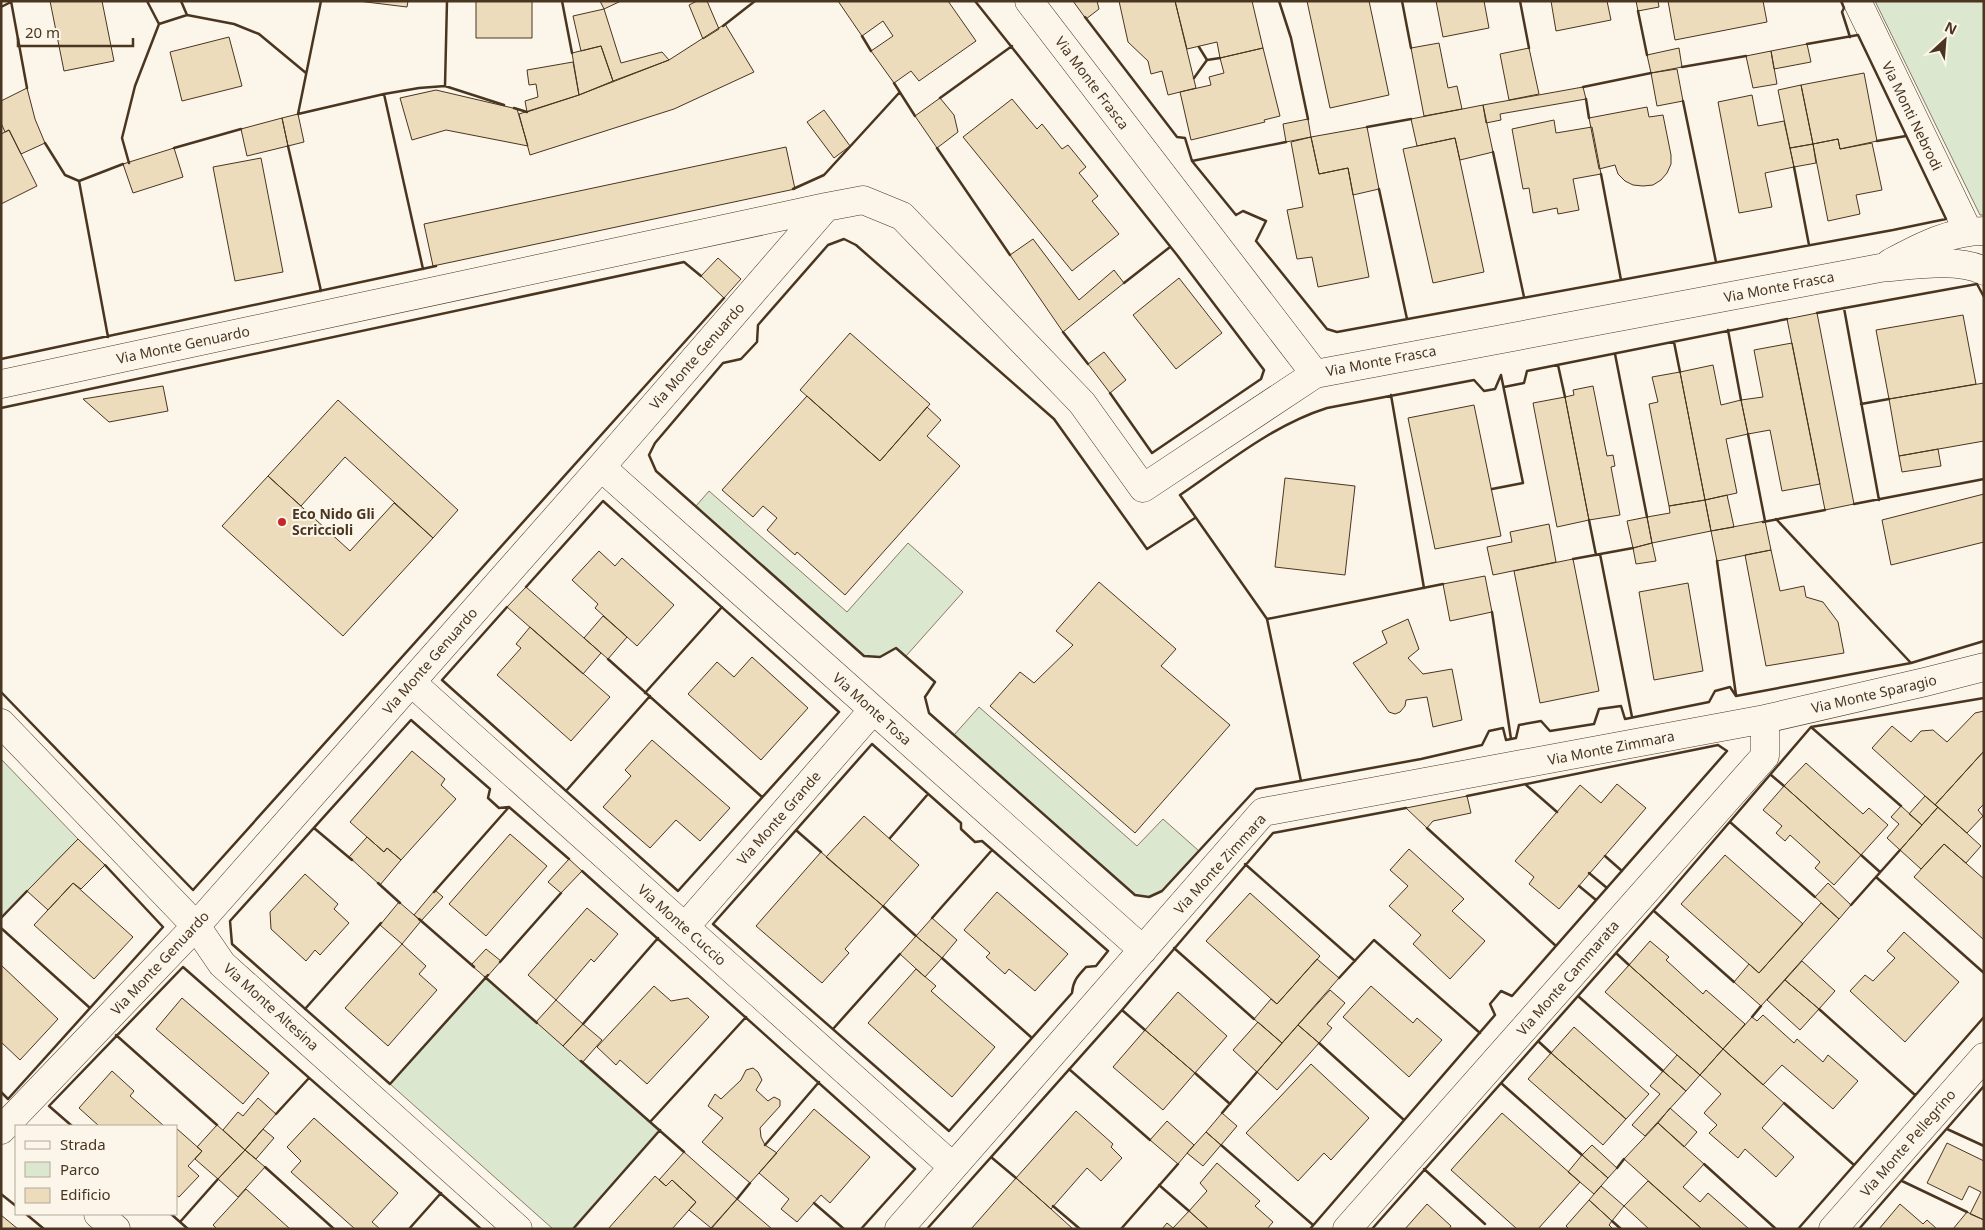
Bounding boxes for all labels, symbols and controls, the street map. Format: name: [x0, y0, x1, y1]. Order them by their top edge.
scale bar: [18, 15, 132, 47]
north arrow: [1920, 15, 1970, 65]
text: N: [1942, 17, 1960, 39]
text: 20 m: [25, 22, 60, 42]
street label: Via Monte Frasca: [1051, 32, 1134, 133]
street label: Via Monti Nebrodi: [1878, 58, 1947, 173]
street label: Via Monte Frasca: [1722, 267, 1836, 307]
street label: Via Monte Genuardo: [645, 298, 748, 413]
street label: Via Monte Genuardo: [115, 321, 251, 368]
street label: Via Monte Frasca: [1324, 341, 1438, 381]
place label: Eco Nido Gli Scriccioli: [292, 504, 375, 539]
marker: Eco Nido Gli Scriccioli: [276, 516, 288, 528]
street label: Via Monte Genuardo: [378, 603, 481, 718]
street label: Via Monte Tosa: [829, 668, 916, 749]
street label: Via Monte Sparagio: [1809, 670, 1938, 717]
street label: Via Monte Zimmara: [1546, 726, 1676, 769]
street label: Via Monte Grande: [733, 767, 825, 869]
street label: Via Monte Zimmara: [1169, 809, 1270, 918]
street label: Via Monte Cuccio: [634, 880, 731, 969]
street label: Via Monte Genuardo: [106, 907, 213, 1019]
street label: Via Monte Cammarata: [1512, 916, 1623, 1039]
street label: Via Monte Altesina: [220, 959, 323, 1055]
street label: Via Monte Pellegrino: [1856, 1085, 1960, 1200]
legend: [15, 1125, 178, 1215]
text: Strada: [60, 1134, 106, 1154]
text: Parco: [60, 1159, 100, 1179]
text: Edificio: [60, 1184, 111, 1204]

